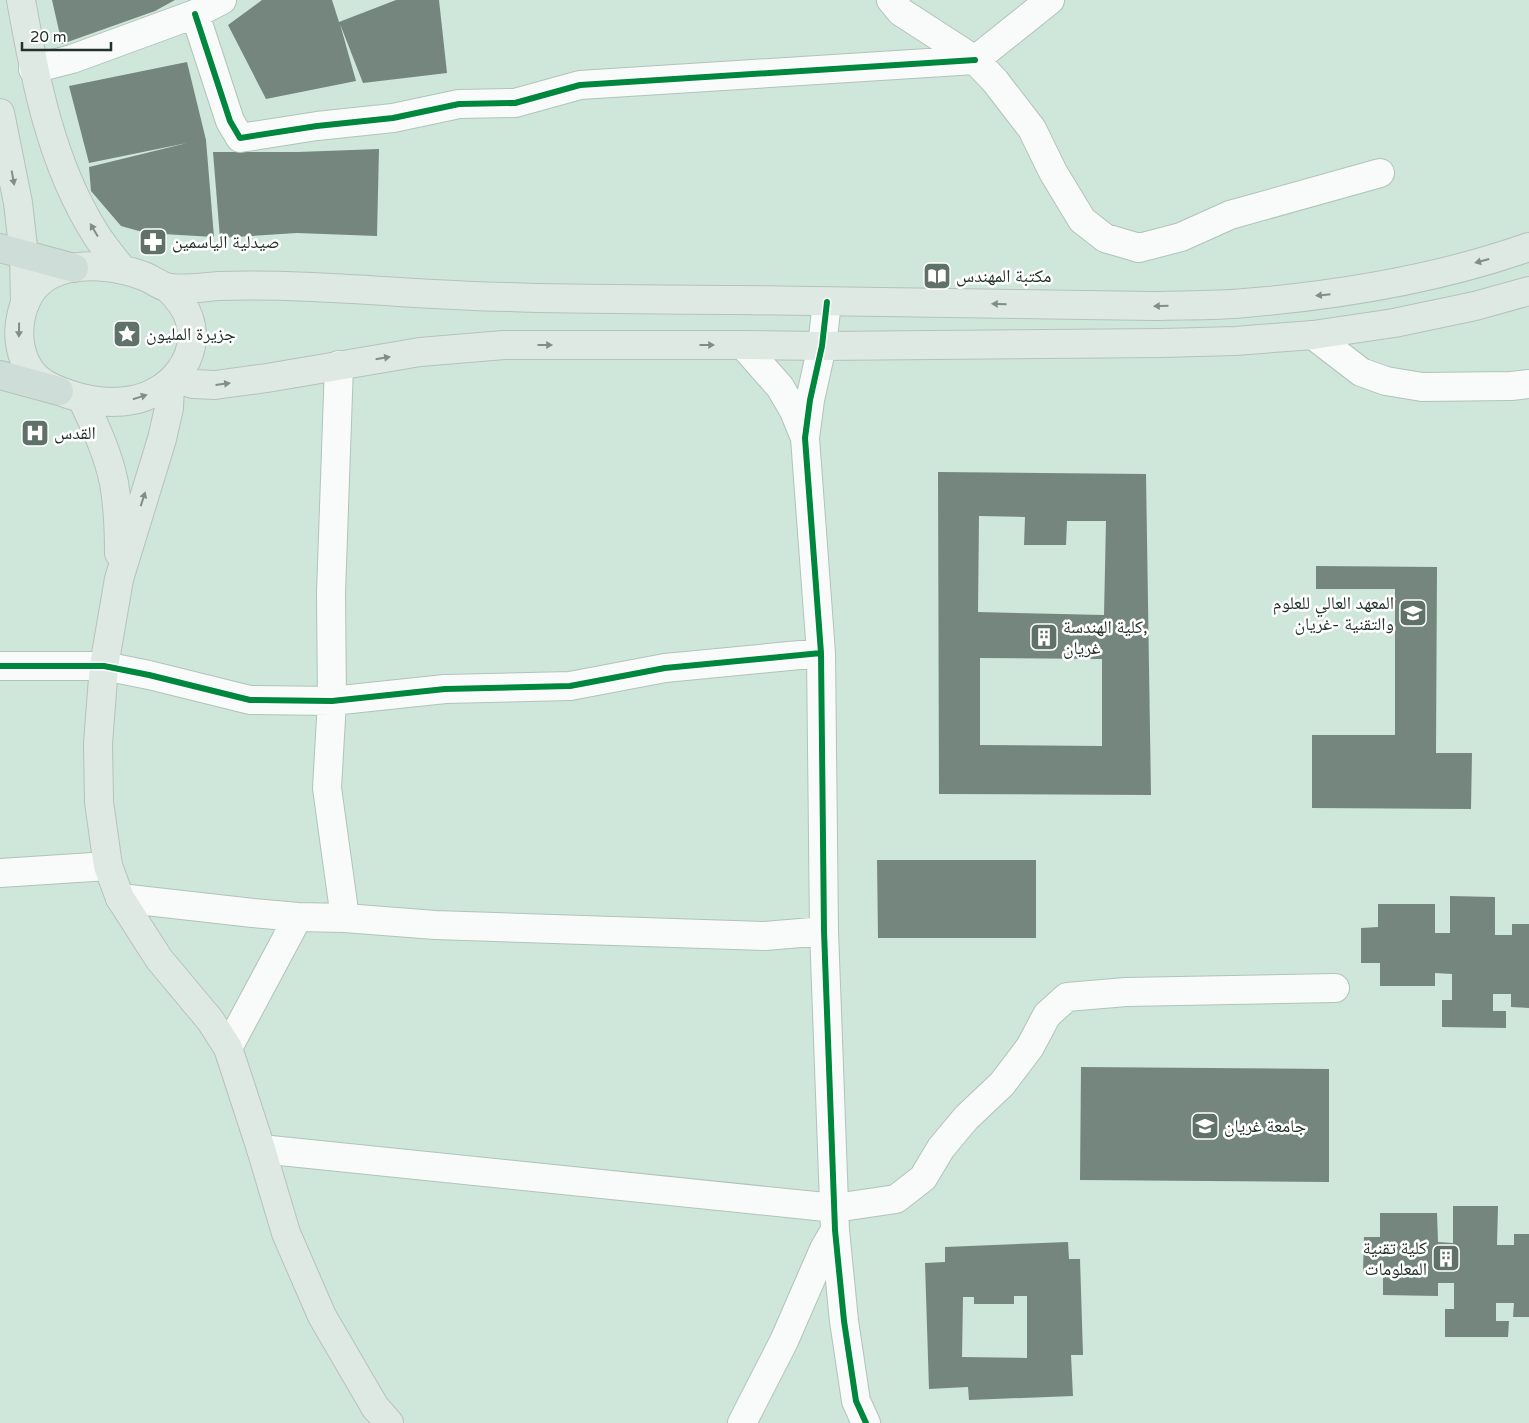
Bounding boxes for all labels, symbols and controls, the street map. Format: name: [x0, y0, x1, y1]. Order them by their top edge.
scale bar: [22, 20, 111, 52]
text: 20 m: [30, 28, 67, 46]
one-way arrow: [10, 171, 18, 187]
one-way arrow: [89, 224, 98, 237]
pharmacy icon: صيدلية الياسمين: [138, 227, 168, 257]
place label: صيدلية الياسمين: [172, 231, 280, 253]
one-way arrow: [1475, 258, 1490, 266]
library icon: مكتبة المهندس: [922, 261, 952, 291]
place label: مكتبة المهندس: [956, 265, 1051, 287]
one-way arrow: [1315, 291, 1331, 299]
one-way arrow: [991, 300, 1007, 308]
one-way arrow: [1153, 302, 1169, 310]
place icon: جزيرة المليون: [112, 319, 142, 349]
one-way arrow: [15, 322, 23, 338]
place label: جزيرة المليون: [146, 323, 236, 345]
one-way arrow: [537, 341, 553, 349]
one-way arrow: [700, 341, 716, 349]
one-way arrow: [376, 354, 392, 362]
one-way arrow: [215, 379, 231, 387]
one-way arrow: [133, 393, 148, 401]
hospital icon: القدس: [20, 418, 50, 448]
place label: القدس: [54, 422, 96, 444]
one-way arrow: [140, 491, 147, 506]
place label: المعهد العالي للعلوم والتقنية -غريان: [1273, 592, 1394, 635]
school or university icon: المعهد العالي للعلوم والتقنية -غريان: [1398, 598, 1428, 628]
place label: كلية الهندسة, غريان: [1063, 616, 1148, 659]
building icon: كلية الهندسة, غريان: [1029, 622, 1059, 652]
school or university icon: جامعة غريان: [1190, 1111, 1220, 1141]
place label: جامعة غريان: [1224, 1115, 1306, 1137]
place label: كلية تقنية المعلومات: [1363, 1237, 1428, 1280]
building icon: كلية تقنية المعلومات: [1431, 1243, 1461, 1273]

